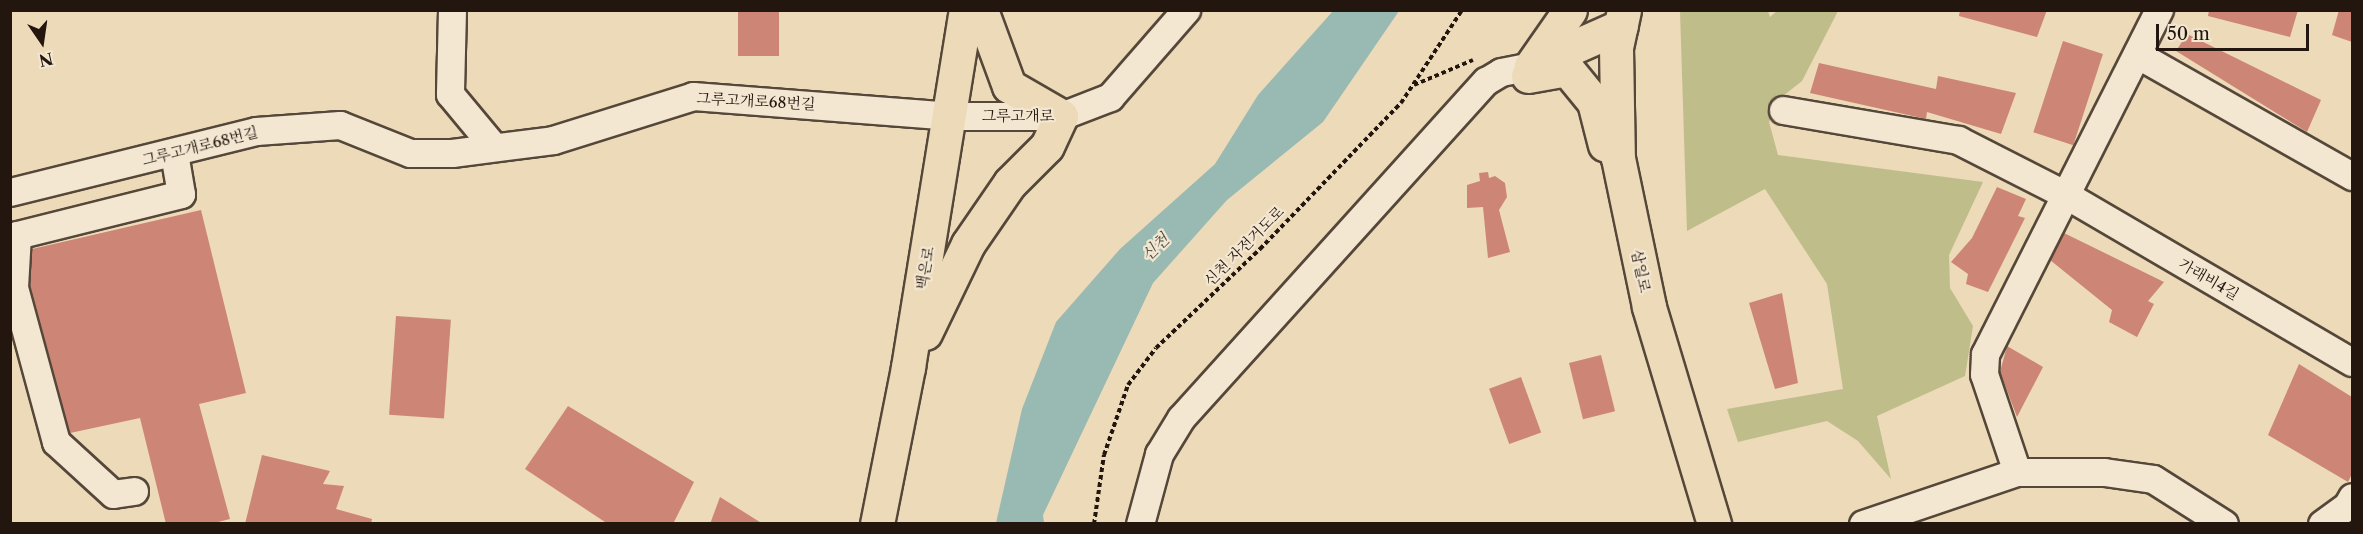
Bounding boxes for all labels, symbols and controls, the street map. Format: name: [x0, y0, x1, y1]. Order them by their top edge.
north arrow: [12, 12, 72, 72]
scale bar: [2159, 12, 2312, 50]
text: 50 m: [2167, 23, 2210, 45]
text: N: [37, 48, 55, 71]
street label: 그루고개로68번길: [696, 89, 816, 113]
street label: 그루고개로: [982, 107, 1054, 125]
street label: 그루고개로68번길: [140, 123, 260, 169]
street label: 신천 자전거도로: [1200, 202, 1288, 290]
water label: 신천: [1137, 229, 1173, 265]
street label: 백은로: [912, 245, 938, 291]
street label: 삼일로: [1628, 248, 1654, 294]
street label: 가래비4길: [2176, 255, 2242, 303]

